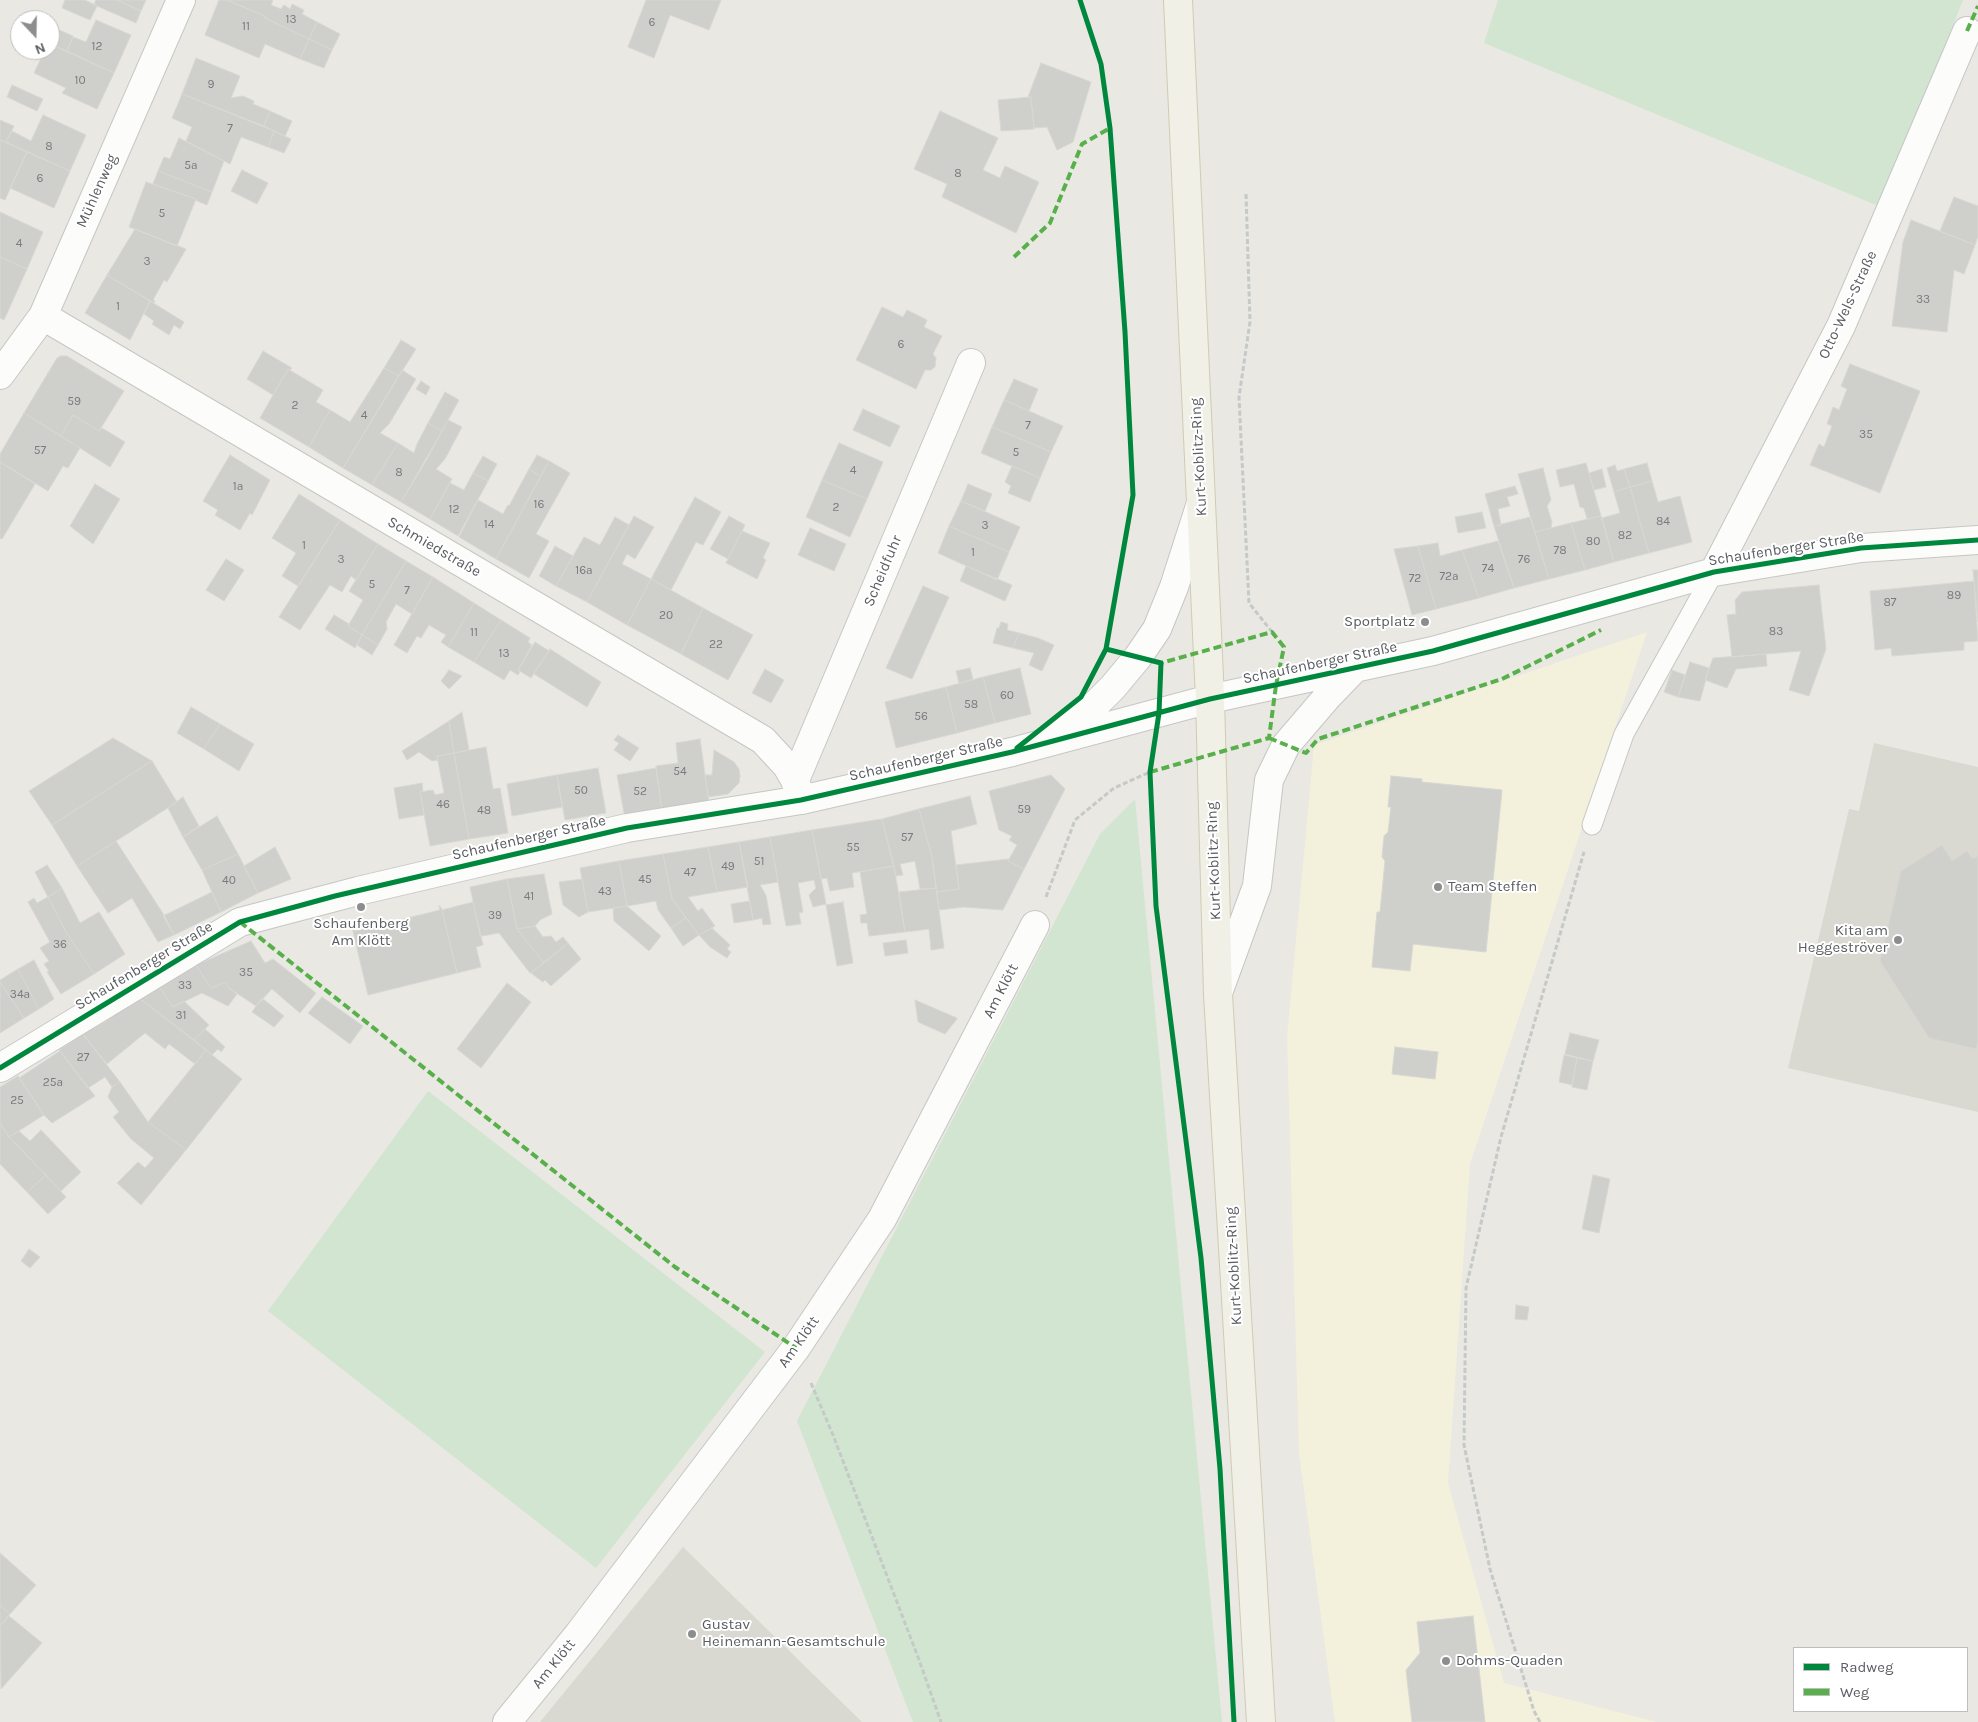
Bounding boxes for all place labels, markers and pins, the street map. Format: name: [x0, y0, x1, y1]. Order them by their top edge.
place label: Sportplatz: [1344, 613, 1415, 631]
marker: Sportplatz: [1419, 616, 1431, 628]
place label: Team Steffen: [1448, 878, 1537, 896]
marker: Team Steffen: [1432, 881, 1444, 893]
marker: Schaufenberg Am Klött: [355, 901, 367, 913]
place label: Schaufenberg Am Klött: [313, 915, 409, 950]
place label: Kita am Heggeströver: [1798, 922, 1888, 957]
marker: Kita am Heggeströver: [1892, 934, 1904, 946]
place label: Gustav Heinemann-Gesamtschule: [702, 1616, 885, 1651]
marker: Gustav Heinemann-Gesamtschule: [686, 1628, 698, 1640]
place label: Dohms-Quaden: [1456, 1652, 1563, 1670]
marker: Dohms-Quaden: [1440, 1655, 1452, 1667]

